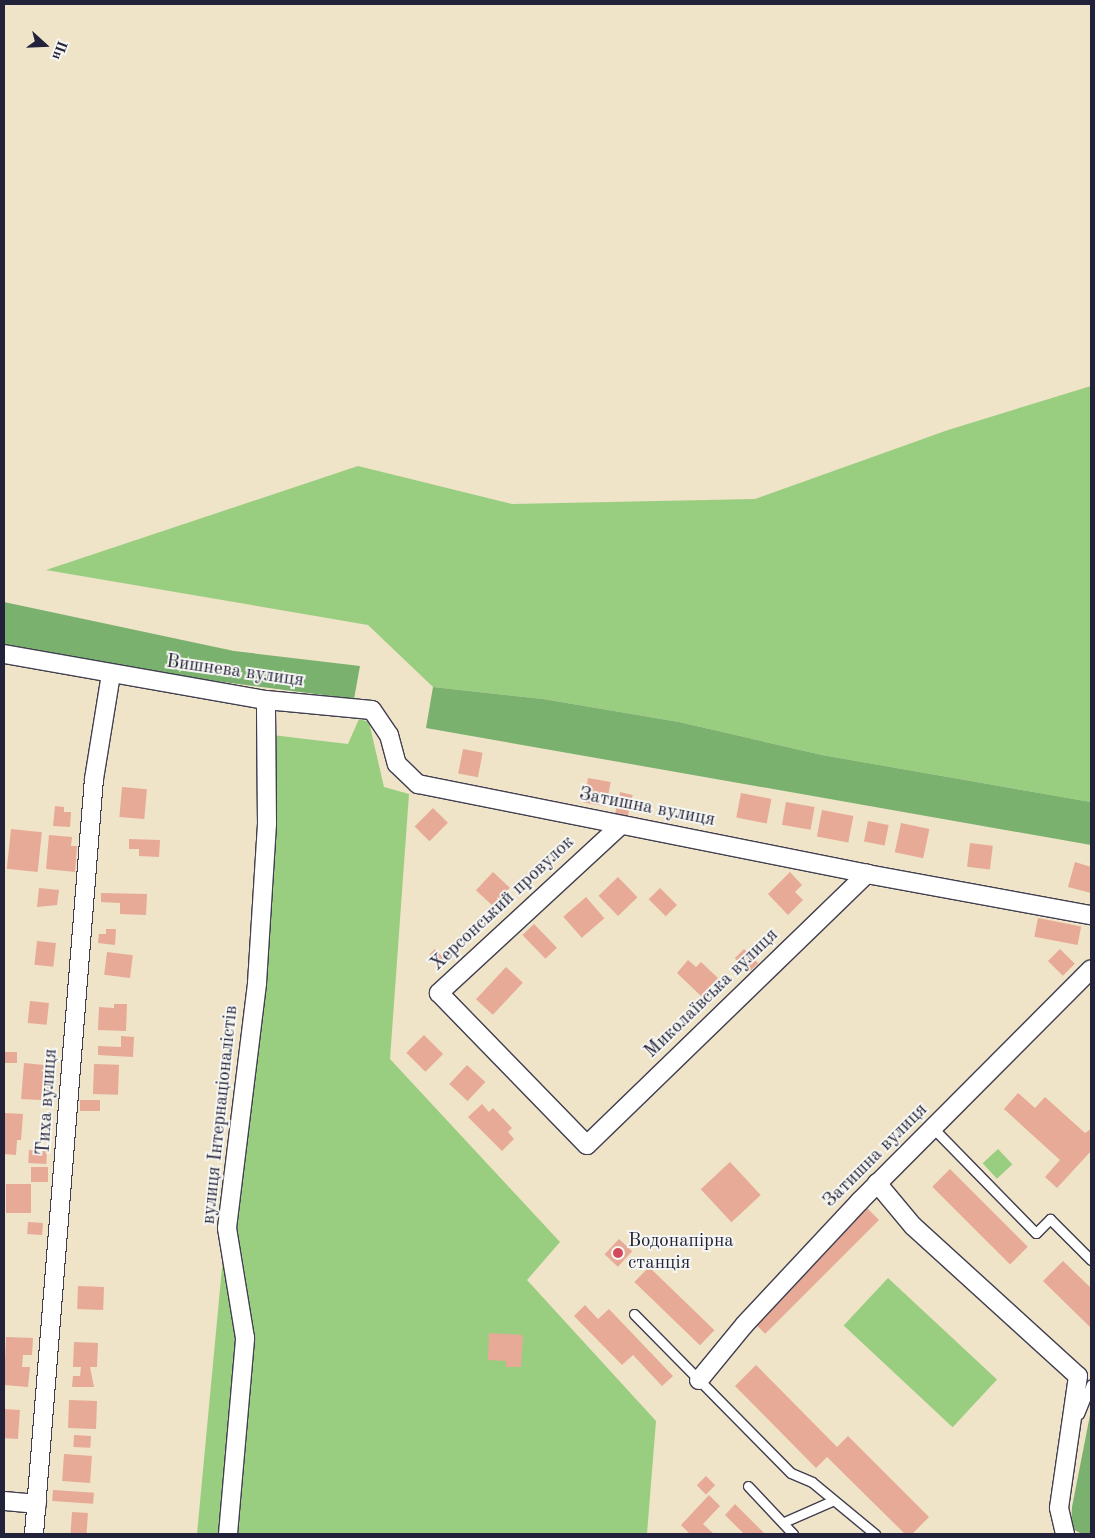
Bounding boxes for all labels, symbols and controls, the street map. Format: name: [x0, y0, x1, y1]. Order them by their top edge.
north arrow: [20, 20, 70, 70]
text: Пн: [49, 39, 69, 62]
street label: Вишнева вулиця: [165, 651, 305, 693]
street label: Затишна вулиця: [577, 784, 717, 832]
street label: Херсонський провулок: [426, 831, 580, 977]
street label: Миколаївська вулиця: [640, 924, 784, 1064]
street label: вулиця Інтернаціоналістів: [198, 1005, 244, 1225]
street label: Тиха вулиця: [33, 1048, 63, 1156]
street label: Затишна вулиця: [819, 1099, 933, 1213]
place label: Водонапірна станція: [628, 1231, 734, 1275]
marker: Водонапірна станція: [612, 1247, 624, 1259]

